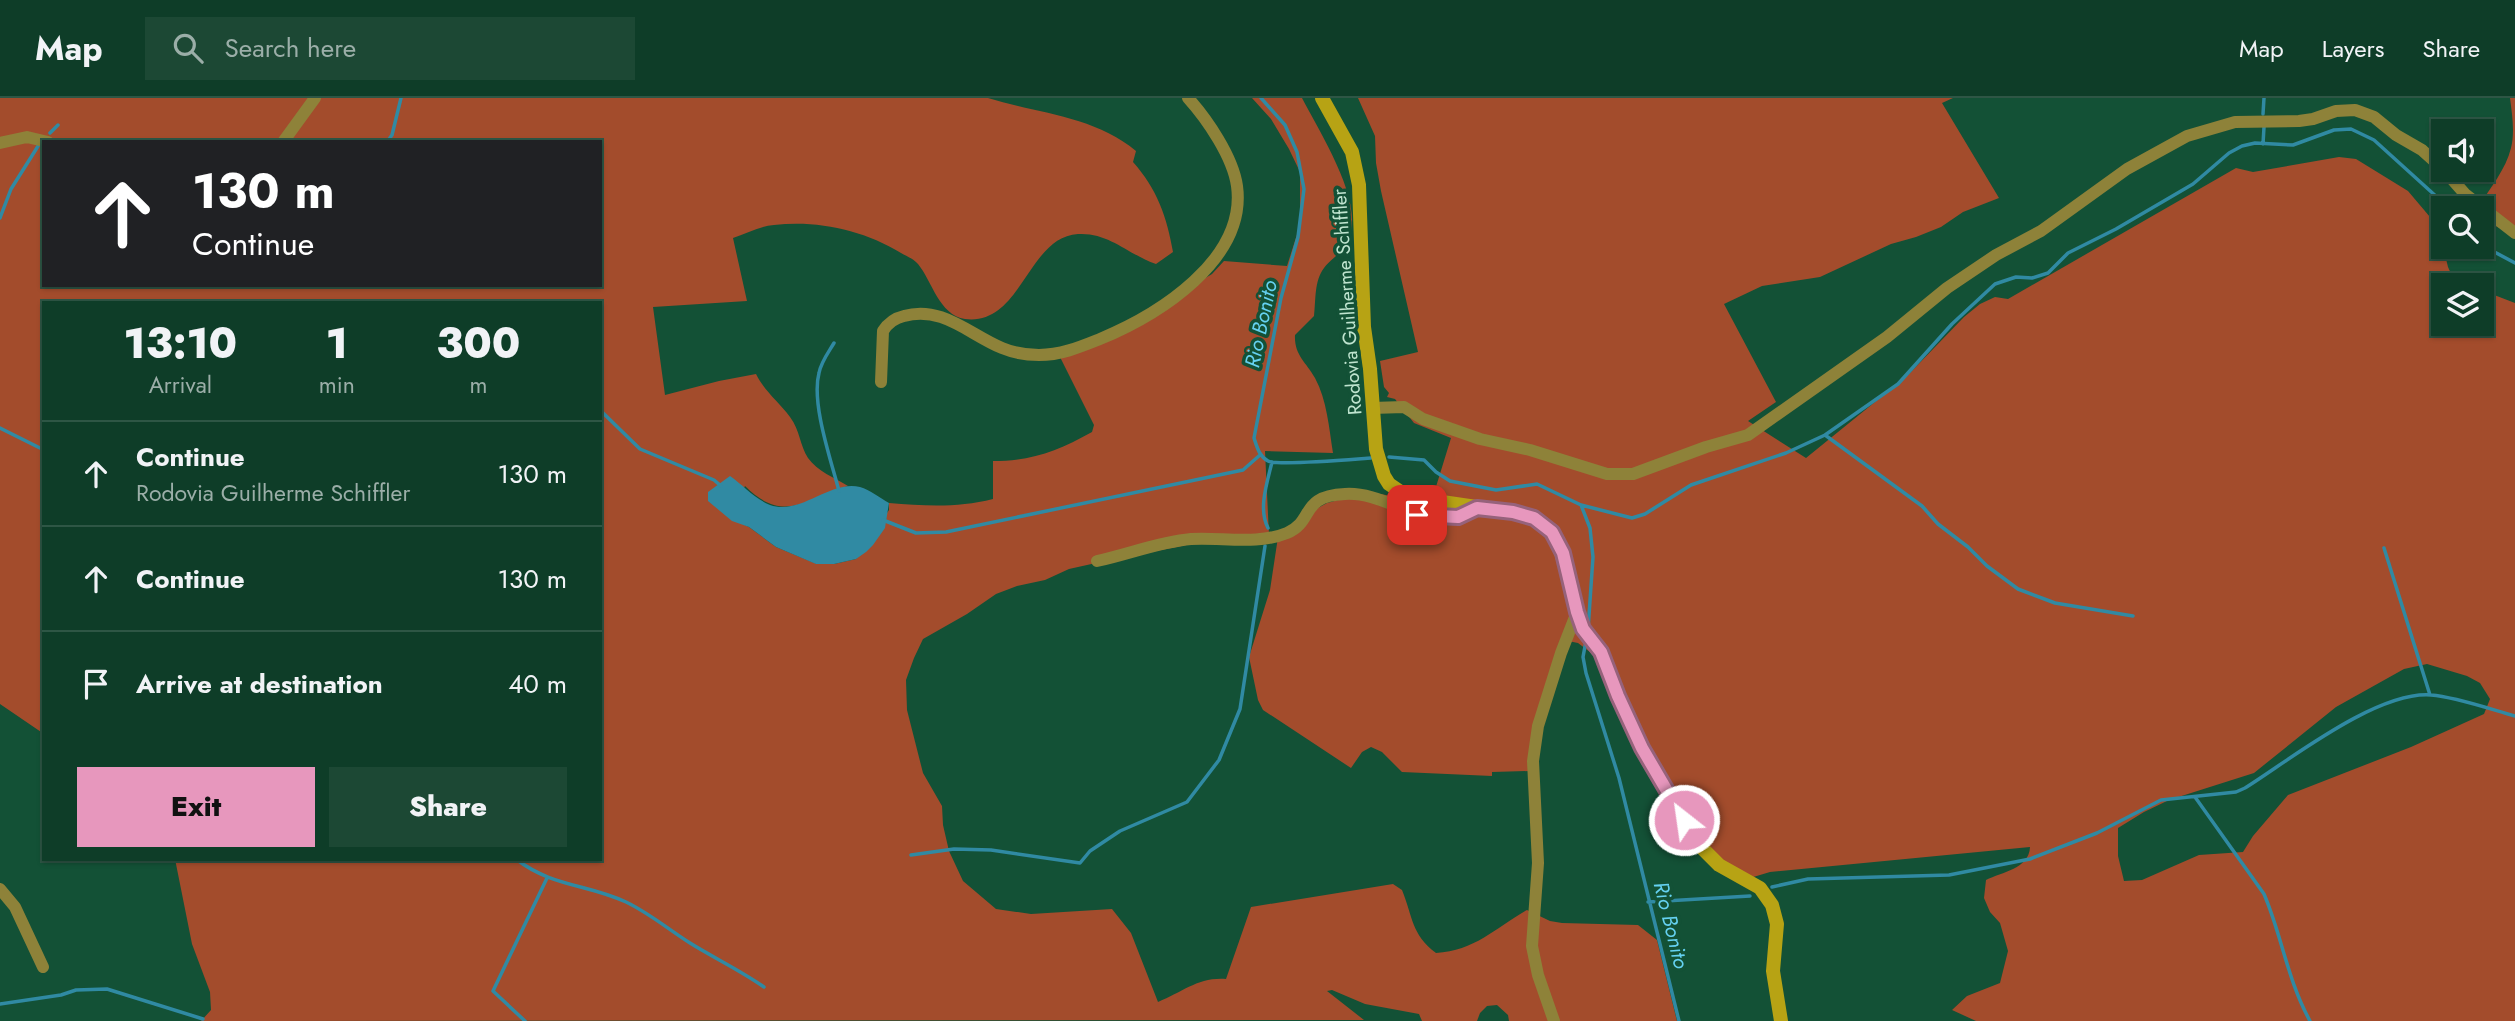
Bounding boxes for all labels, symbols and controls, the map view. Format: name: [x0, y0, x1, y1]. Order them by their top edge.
search box: [145, 17, 635, 80]
text: Map: [35, 25, 103, 72]
icon: search: [169, 29, 207, 67]
text: Search here: [225, 29, 356, 67]
text: Map: [2239, 31, 2284, 66]
text: Layers: [2322, 31, 2384, 66]
text: Share: [2422, 31, 2480, 66]
map controls: [2431, 119, 2494, 336]
button: sound: [2431, 119, 2494, 182]
text: 130 m: [192, 156, 335, 226]
icon: ahead: [77, 168, 168, 259]
street label: Rodovia Guilherme Schiffler: [1326, 188, 1368, 416]
button: search: [2431, 196, 2494, 259]
text: Continue: [192, 221, 314, 267]
button: layers: [2431, 273, 2494, 336]
water label: Rio Bonito: [1237, 278, 1285, 370]
text: 13:10: [124, 313, 237, 374]
text: 1: [326, 313, 348, 374]
text: 300: [436, 313, 520, 374]
text: Arrival: [149, 368, 212, 402]
text: min: [319, 368, 355, 402]
text: m: [469, 368, 487, 402]
text: Continue: [136, 438, 245, 476]
icon: ahead: [77, 455, 115, 493]
text: 130 m: [497, 455, 567, 493]
text: Rodovia Guilherme Schiffler: [136, 476, 410, 510]
pin: [1387, 485, 1447, 545]
icon: arrive: [1398, 496, 1436, 534]
icon: ahead: [77, 560, 115, 598]
text: Continue: [136, 560, 245, 598]
text: 130 m: [497, 560, 567, 598]
icon: arrive: [77, 665, 115, 703]
text: Arrive at destination: [136, 665, 383, 703]
text: 40 m: [508, 665, 567, 703]
button: Exit: [77, 767, 315, 847]
button: Share: [329, 767, 567, 847]
position arrow: [1647, 783, 1721, 857]
water label: Rio Bonito: [1646, 878, 1696, 972]

